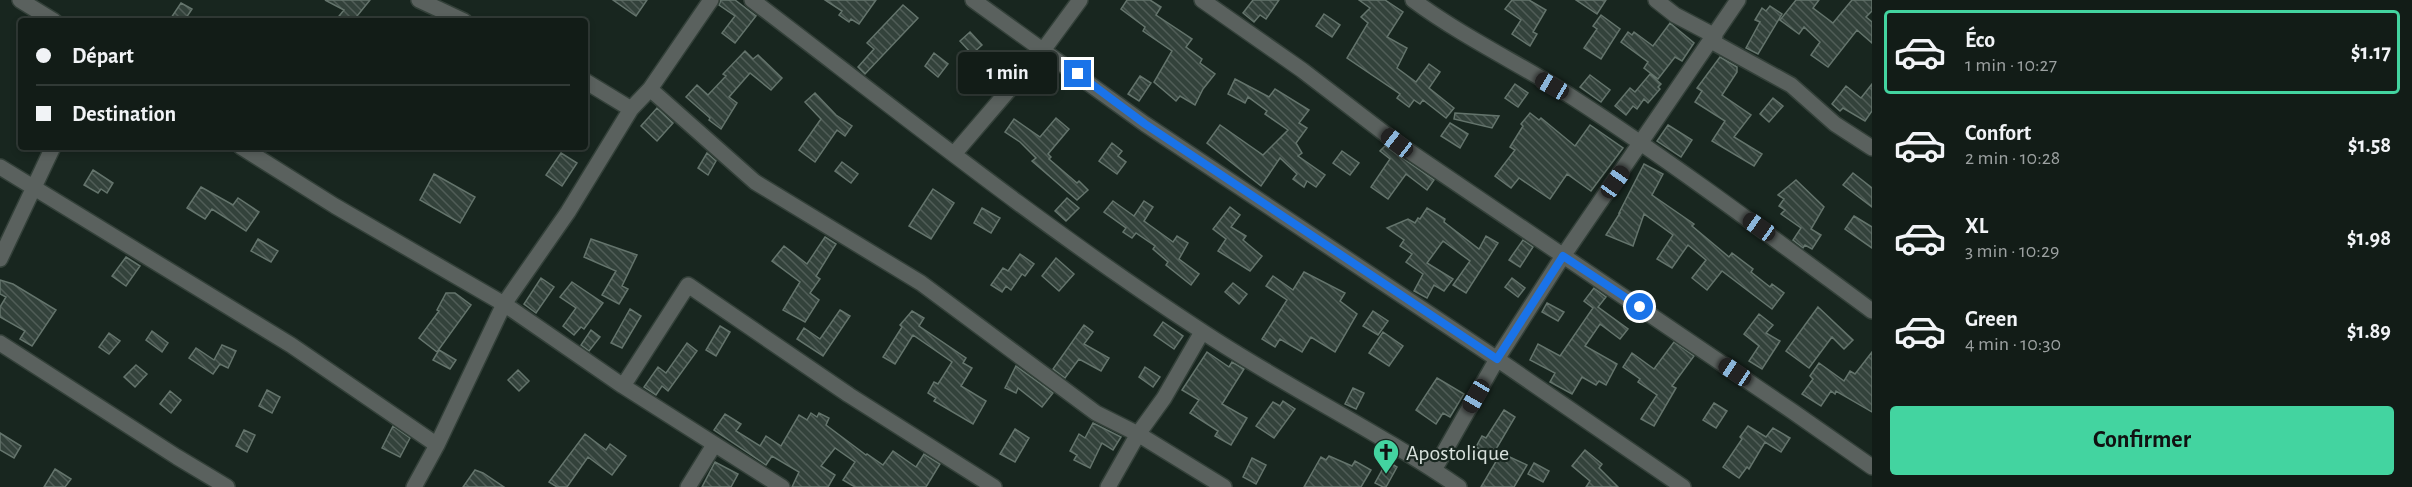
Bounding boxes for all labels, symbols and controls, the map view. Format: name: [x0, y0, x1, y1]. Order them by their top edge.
icon: car: [1893, 25, 1947, 79]
text: Éco: [1965, 29, 1995, 51]
text: $1.17: [2351, 41, 2391, 63]
text: Départ: [72, 45, 134, 67]
callout: 1 min: [958, 53, 1057, 95]
text: 1 min · 10:27: [1965, 55, 2057, 75]
route end: [1064, 60, 1091, 87]
text: 1 min: [986, 63, 1029, 83]
car: [1532, 69, 1572, 103]
text: Destination: [72, 103, 176, 125]
icon: car: [1893, 118, 1947, 172]
text: Confort: [1965, 122, 2031, 144]
car: [1377, 125, 1417, 161]
text: $1.58: [2348, 134, 2391, 156]
text: 2 min · 10:28: [1965, 148, 2060, 168]
car: [1597, 162, 1633, 202]
car: [1739, 209, 1779, 245]
icon: car: [1893, 211, 1947, 265]
text: XL: [1965, 215, 1988, 237]
text: $1.98: [2347, 227, 2391, 249]
text: 3 min · 10:29: [1965, 241, 2059, 261]
route start: [1626, 293, 1653, 320]
icon: car: [1893, 304, 1947, 358]
text: Green: [1965, 308, 2018, 330]
text: $1.89: [2347, 320, 2391, 342]
text: 4 min · 10:30: [1965, 334, 2061, 354]
car: [1715, 354, 1755, 390]
car: [1459, 376, 1493, 416]
button: Confirmer: [1890, 406, 2394, 475]
church icon: Apostolique: [1371, 437, 1401, 475]
place label: Apostolique: [1406, 442, 1509, 464]

